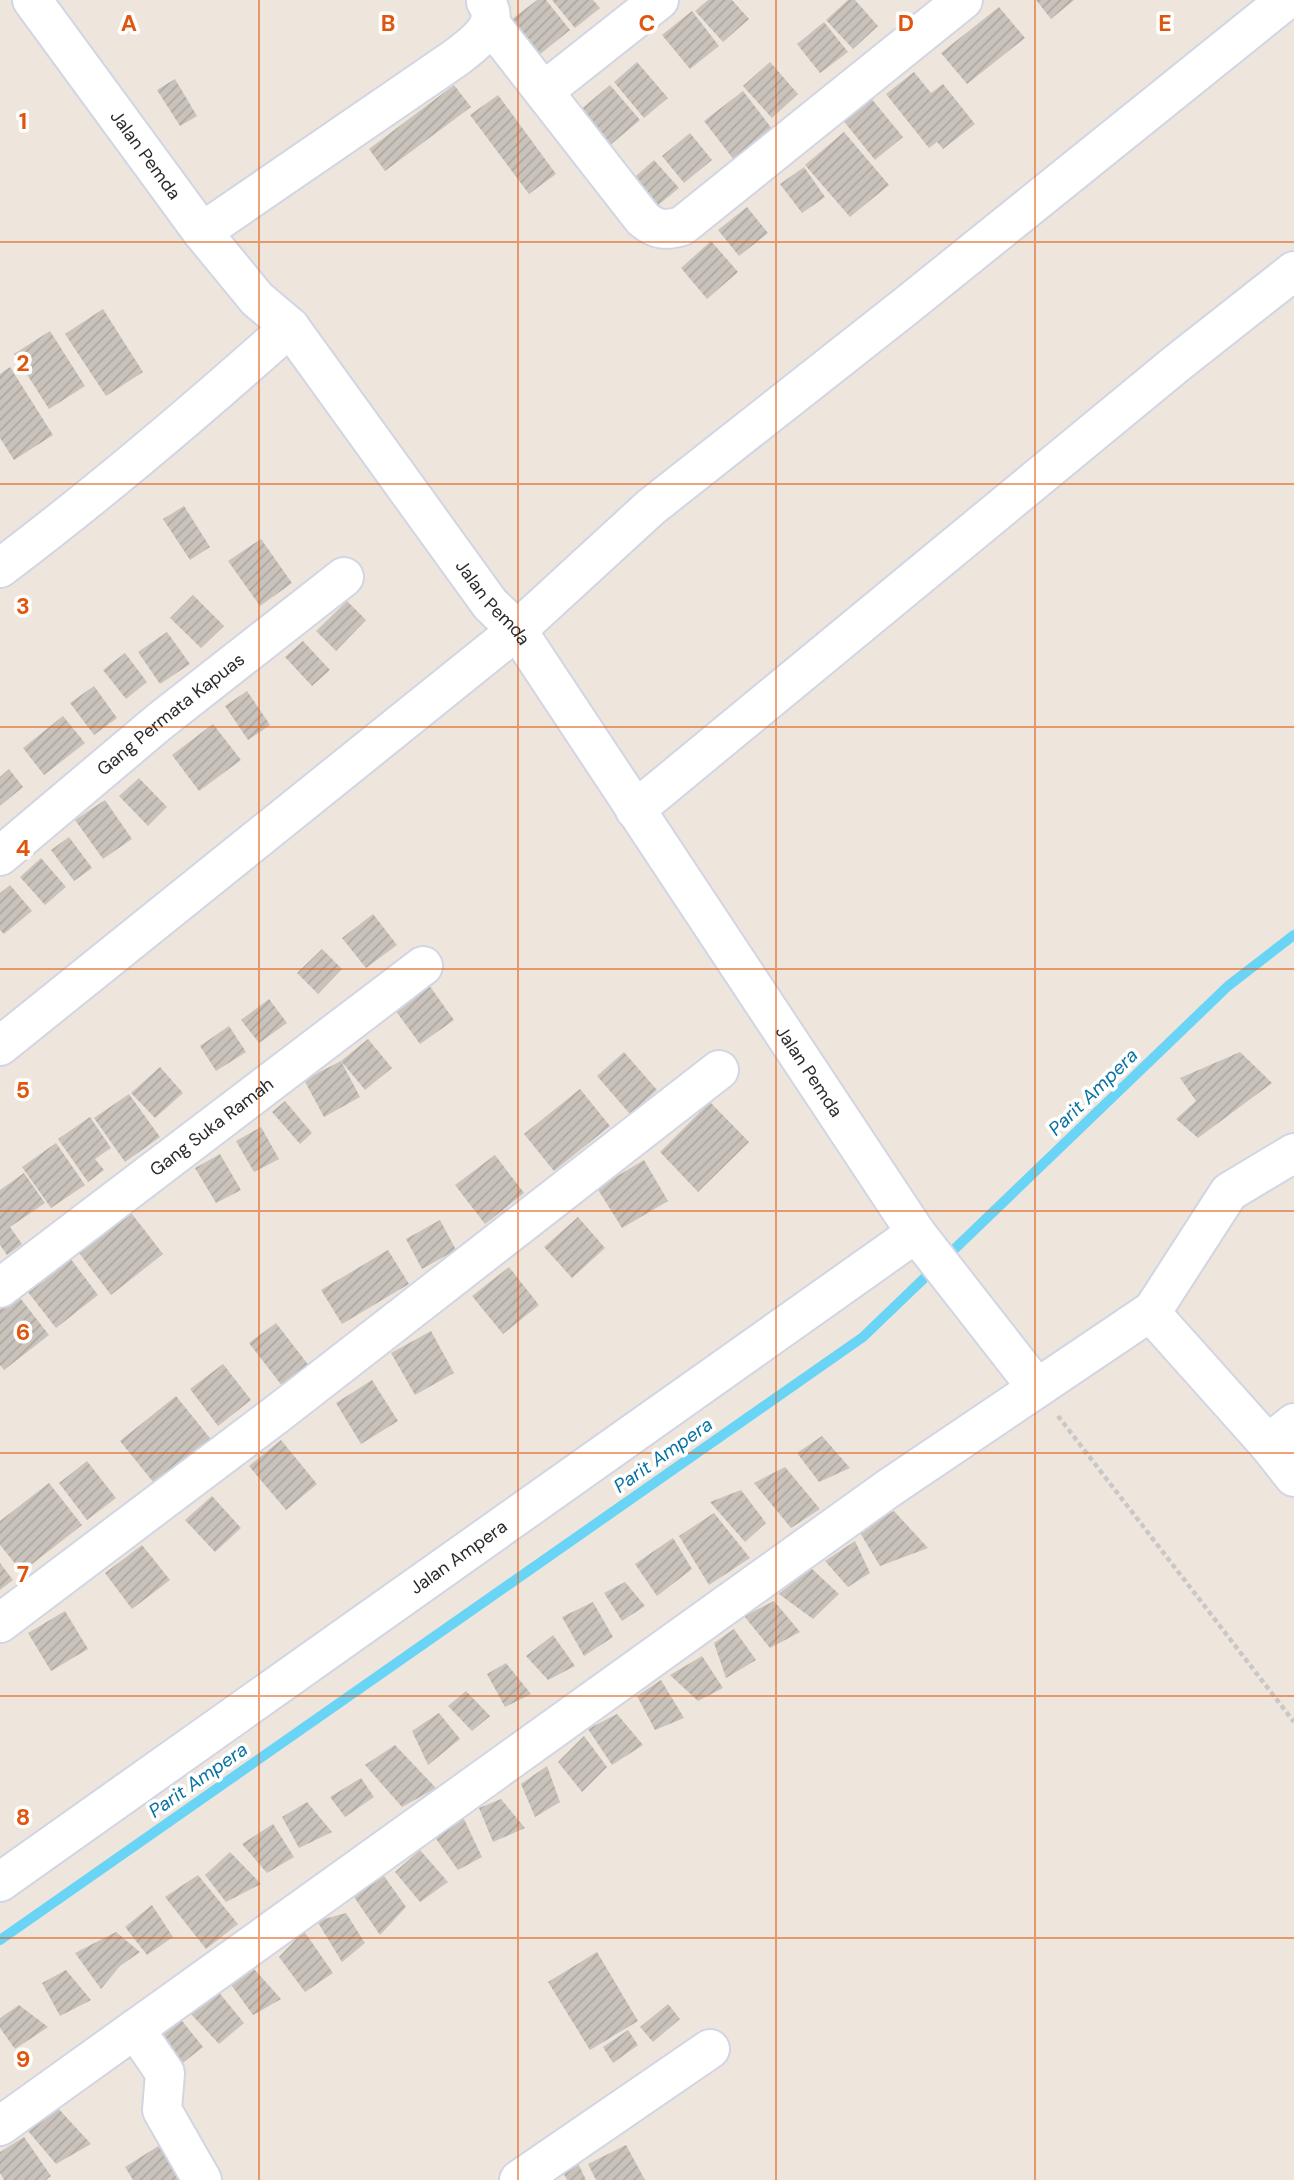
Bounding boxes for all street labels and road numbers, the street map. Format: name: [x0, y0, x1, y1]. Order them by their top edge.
street label: Jalan Pemda: [105, 105, 186, 204]
street label: Jalan Pemda: [450, 555, 536, 650]
street label: Gang Permata Kapuas: [92, 647, 250, 781]
street label: Jalan Pemda: [770, 1021, 848, 1122]
street label: Gang Suka Ramah: [145, 1072, 278, 1182]
street label: Jalan Ampera: [405, 1514, 512, 1600]

